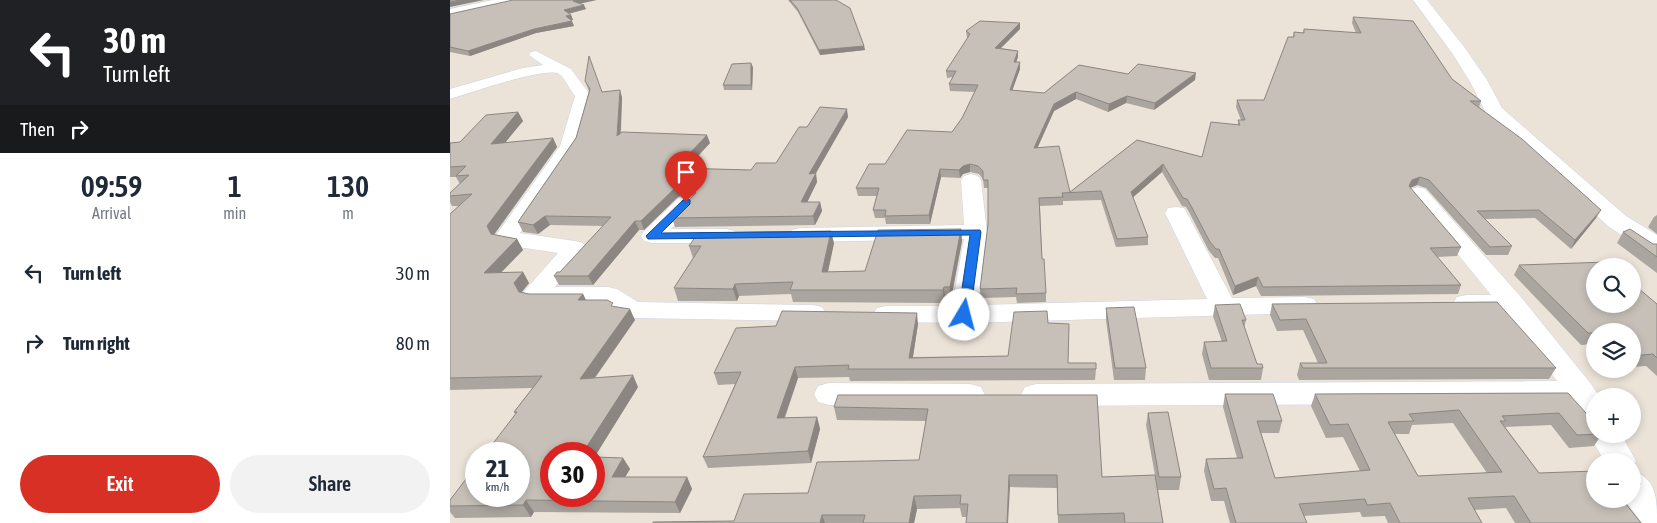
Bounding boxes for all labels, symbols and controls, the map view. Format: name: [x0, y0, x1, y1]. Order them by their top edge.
icon: left: [20, 20, 85, 85]
text: 30 m: [103, 20, 166, 60]
text: Turn left: [103, 61, 170, 87]
icon: right: [65, 115, 93, 143]
text: Then: [20, 118, 55, 140]
pin: [665, 151, 707, 202]
icon: arrive: [672, 158, 700, 186]
text: 09:59: [81, 169, 142, 203]
text: 1: [228, 169, 242, 203]
text: 130: [327, 169, 369, 203]
text: Arrival: [92, 204, 131, 222]
text: min: [223, 204, 246, 222]
text: m: [342, 204, 354, 222]
map controls: [1586, 258, 1641, 508]
button: search: [1586, 258, 1641, 313]
icon: left: [20, 259, 48, 287]
text: Turn left: [63, 262, 121, 284]
text: 30 m: [396, 262, 430, 284]
position arrow: [937, 288, 989, 340]
button: layers: [1586, 323, 1641, 378]
icon: right: [20, 329, 48, 357]
text: Turn right: [63, 332, 130, 354]
text: 80 m: [396, 332, 430, 354]
button: +: [1586, 388, 1641, 443]
speed limit sign: 30: [540, 442, 605, 507]
button: −: [1586, 453, 1641, 508]
text: 21: [486, 454, 509, 482]
button: Exit: [20, 455, 220, 513]
button: Share: [230, 455, 430, 513]
text: km/h: [486, 480, 509, 494]

